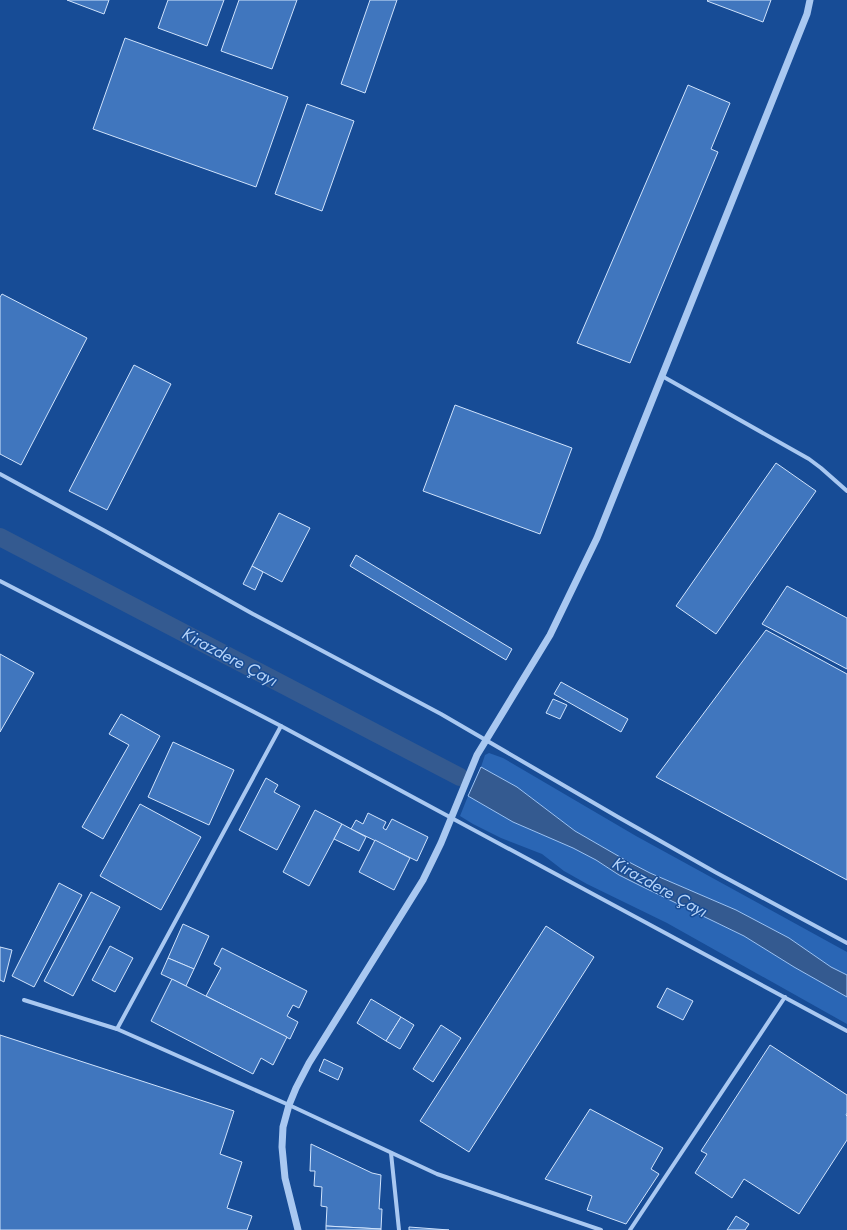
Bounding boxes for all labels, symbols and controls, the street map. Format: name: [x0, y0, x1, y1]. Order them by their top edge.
water label: Kirazdere Çayı: [178, 622, 282, 692]
water label: Kirazdere Çayı: [608, 851, 712, 923]

